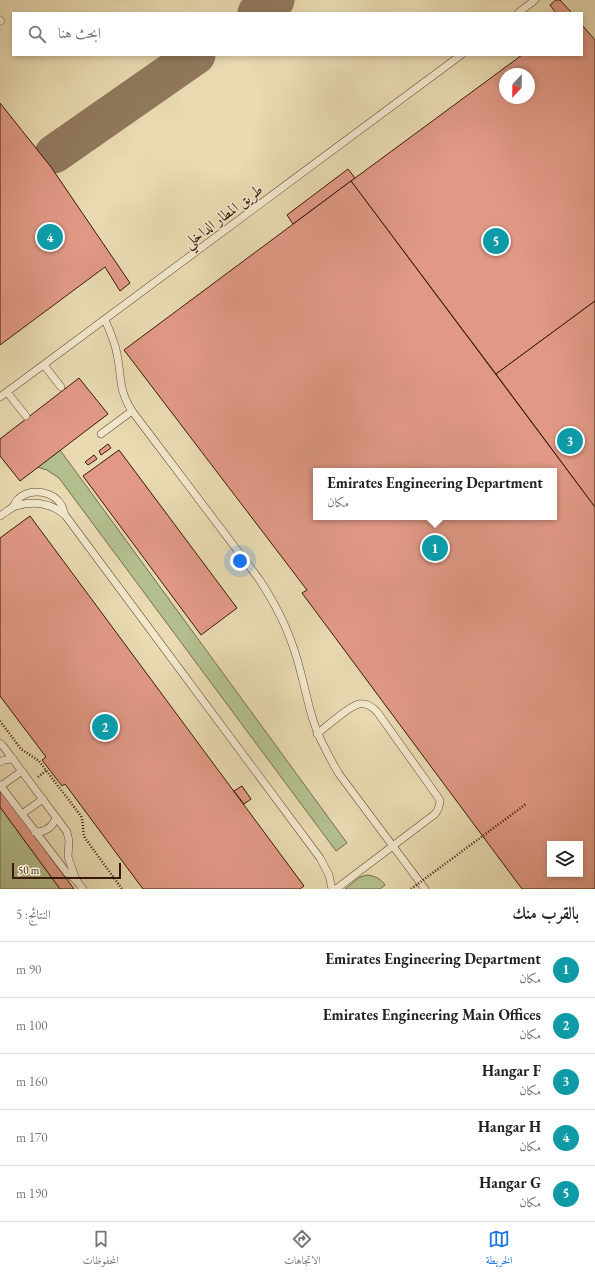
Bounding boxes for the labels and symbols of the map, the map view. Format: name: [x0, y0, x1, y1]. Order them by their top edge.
north arrow: [499, 68, 535, 104]
street label: طريق المطار الداخلي: [179, 180, 269, 256]
pin: 4: [37, 222, 63, 252]
pin: 5: [483, 226, 509, 256]
pin: 3: [557, 426, 583, 456]
pin: 1: [422, 533, 448, 563]
your location: [230, 551, 250, 571]
pin: 2: [92, 712, 118, 742]
scale bar: [12, 861, 121, 880]

